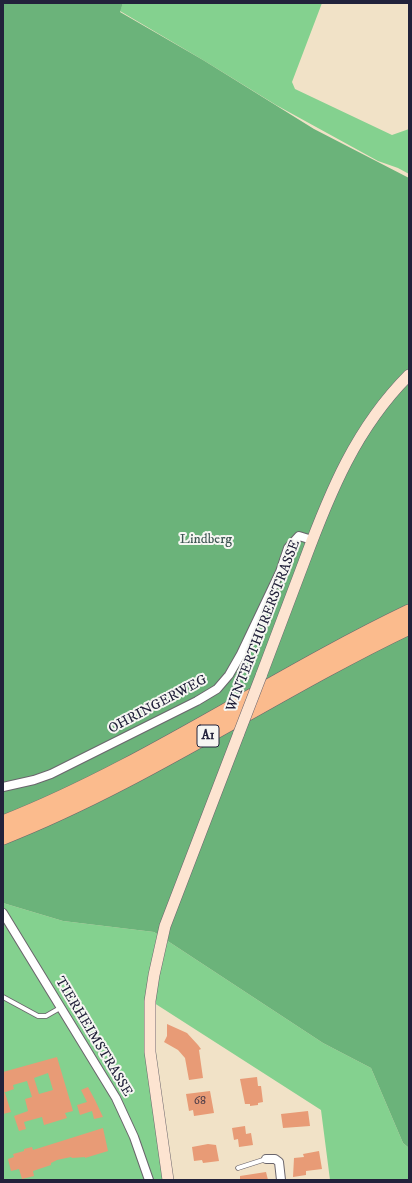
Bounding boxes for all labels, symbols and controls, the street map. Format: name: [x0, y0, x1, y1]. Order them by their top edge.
park label: Lindberg: [180, 532, 232, 548]
street label: WINTERTHURERSTRASSE: [223, 538, 305, 714]
street label: OHRINGERWEG: [106, 672, 210, 738]
road number: A1: [197, 725, 219, 747]
street label: TIERHEIMSTRASSE: [51, 974, 135, 1100]
house number: 68: [194, 1095, 206, 1109]

